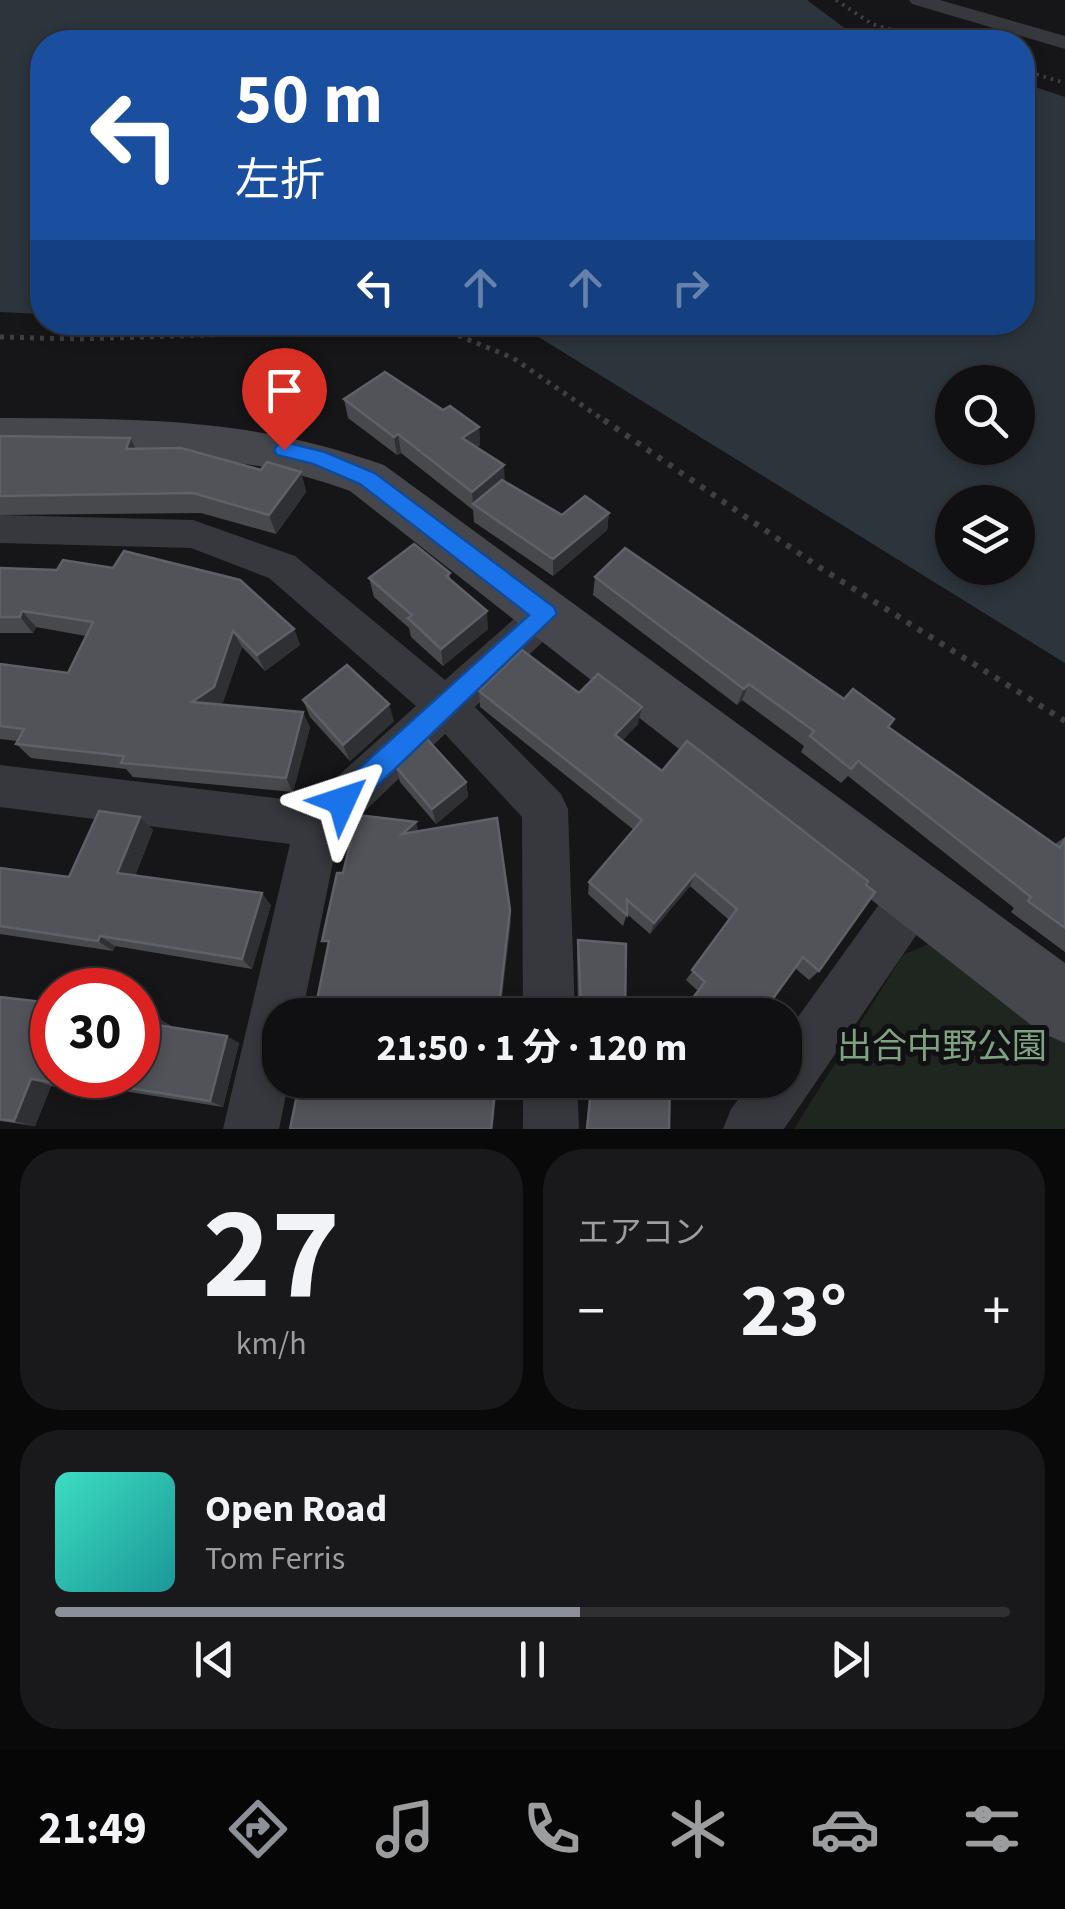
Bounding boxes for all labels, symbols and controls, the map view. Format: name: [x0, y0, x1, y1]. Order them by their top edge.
text: 50 m: [235, 50, 383, 150]
icon: left: [70, 70, 200, 200]
text: 左折: [235, 149, 325, 213]
icon: left: [348, 260, 403, 315]
icon: ahead: [453, 260, 508, 315]
icon: ahead: [558, 260, 613, 315]
icon: right: [663, 260, 718, 315]
pin: [242, 348, 327, 451]
icon: arrive: [257, 363, 312, 418]
map controls: [935, 365, 1035, 585]
button: search: [935, 365, 1035, 465]
button: layers: [935, 485, 1035, 585]
position arrow: [290, 749, 394, 853]
speed limit sign: 30: [30, 968, 160, 1098]
text: 21:50 · 1 分 · 120 m: [377, 1021, 687, 1075]
park label: 出合中野公園: [837, 1022, 1047, 1072]
text: 27: [203, 1163, 340, 1348]
text: エアコン: [578, 1210, 706, 1256]
text: 23°: [740, 1258, 847, 1365]
text: −: [578, 1273, 605, 1351]
text: +: [983, 1273, 1010, 1351]
text: km/h: [236, 1321, 307, 1367]
text: Open Road: [205, 1482, 387, 1536]
text: Tom Ferris: [205, 1536, 345, 1582]
icon: previous: [187, 1632, 242, 1687]
icon: pause: [505, 1632, 560, 1687]
icon: next: [823, 1632, 878, 1687]
icon: directions: [223, 1794, 293, 1864]
icon: music: [370, 1794, 440, 1864]
icon: phone: [517, 1794, 587, 1864]
icon: climate: [663, 1794, 733, 1864]
icon: car: [810, 1794, 880, 1864]
icon: filters: [957, 1794, 1027, 1864]
text: 21:49: [38, 1797, 147, 1861]

